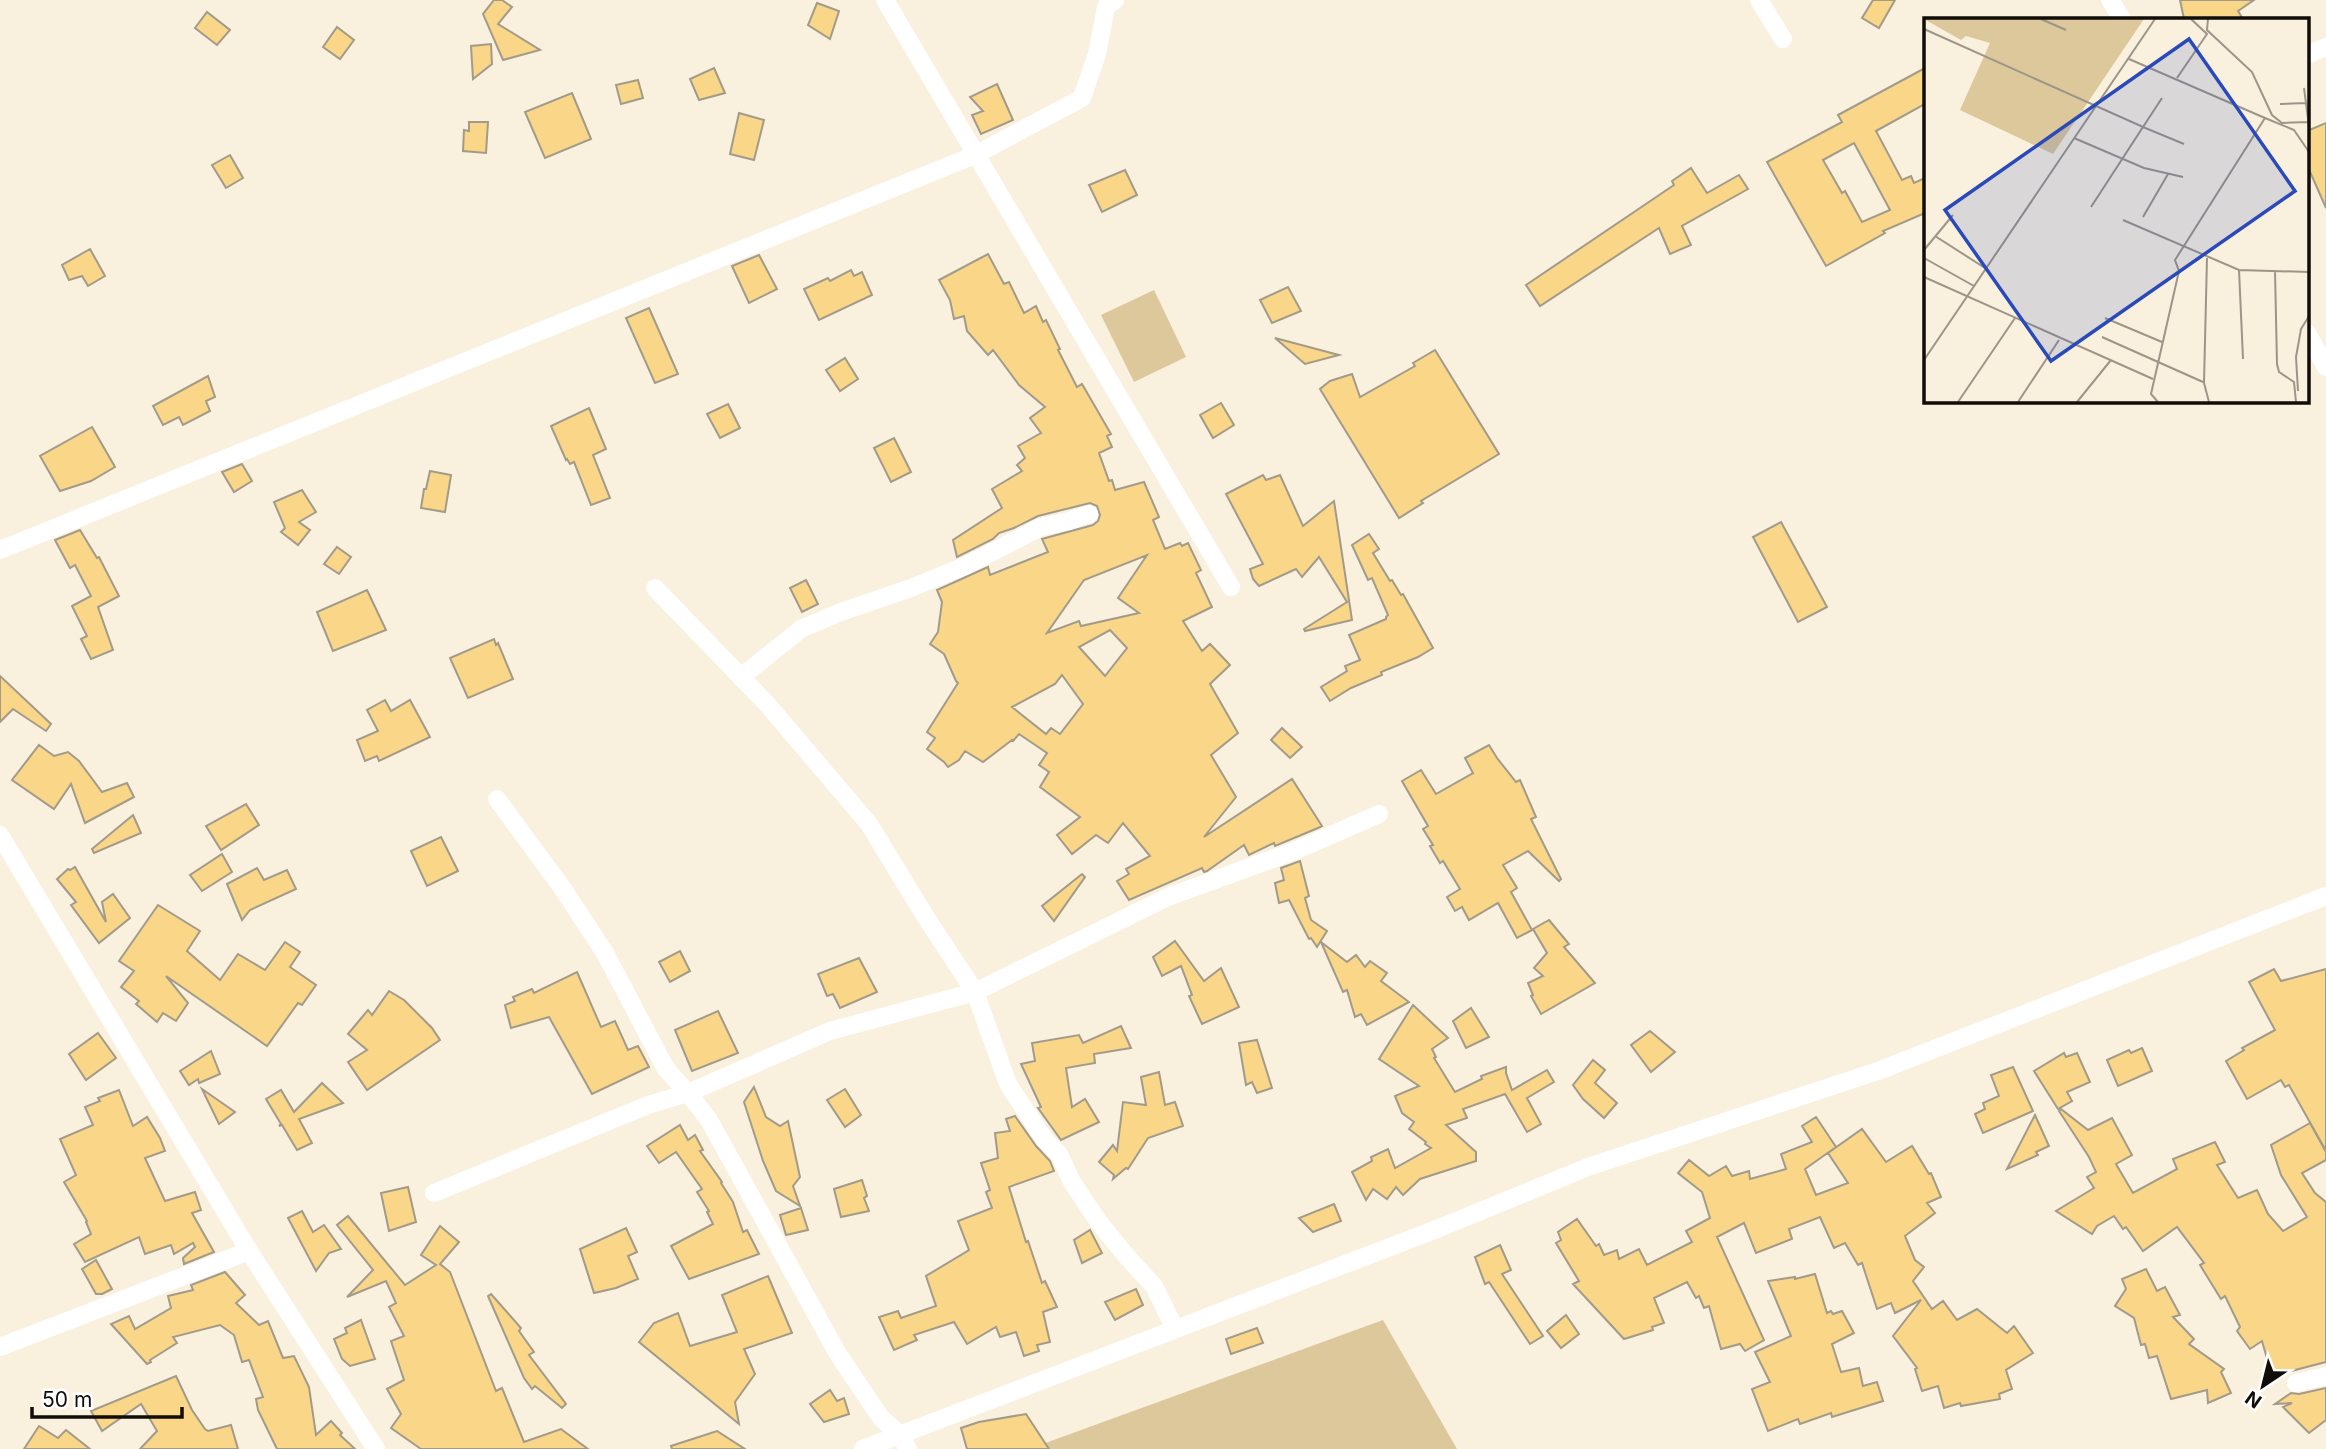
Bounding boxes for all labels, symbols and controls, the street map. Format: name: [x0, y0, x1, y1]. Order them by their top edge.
inset map: [1924, 18, 2308, 402]
north arrow: [2228, 1351, 2298, 1421]
scale bar: [32, 1376, 182, 1420]
text: N: [2241, 1386, 2266, 1413]
text: 50 m: [42, 1387, 92, 1412]

